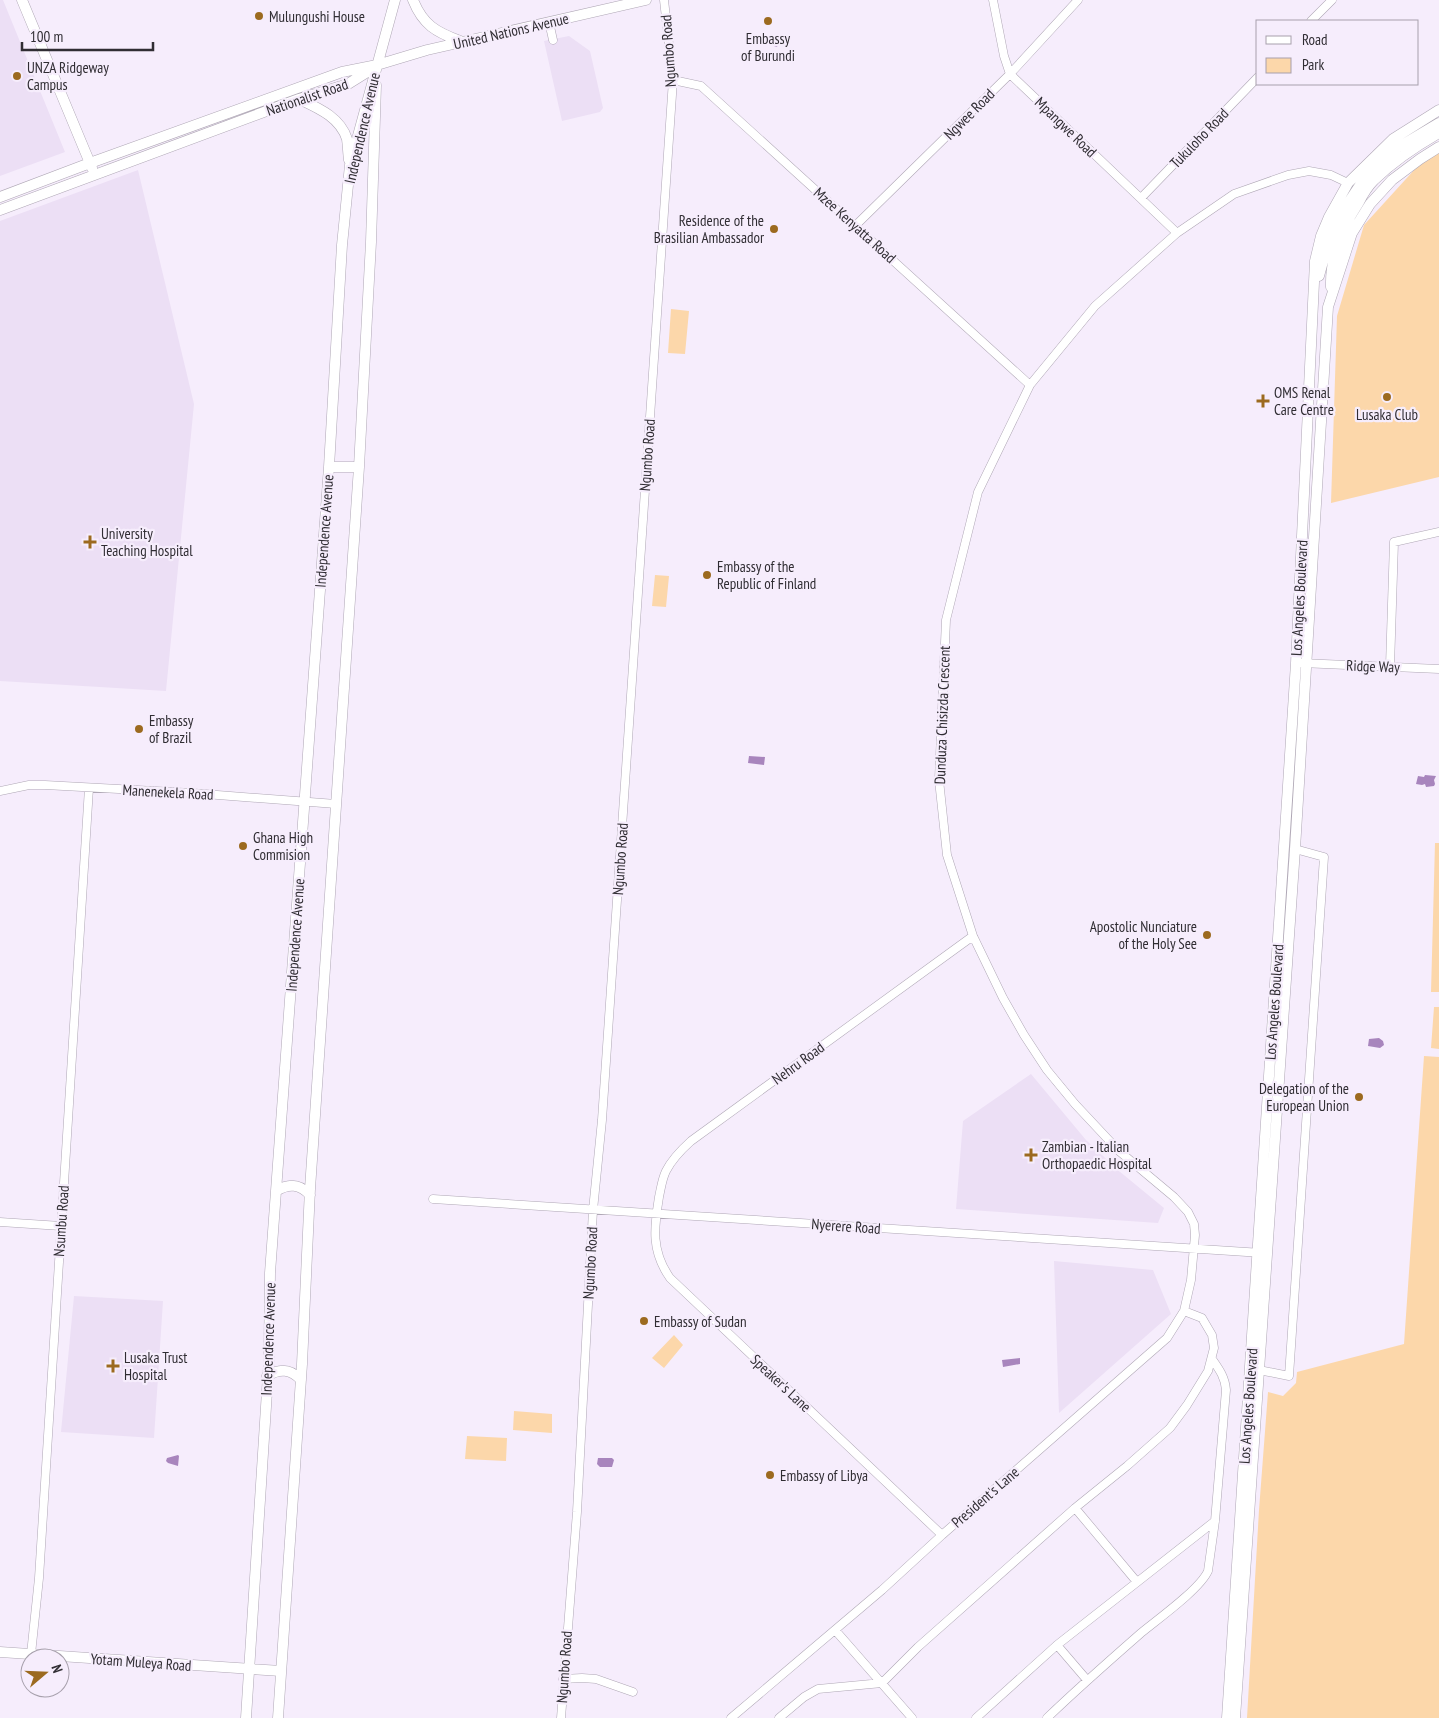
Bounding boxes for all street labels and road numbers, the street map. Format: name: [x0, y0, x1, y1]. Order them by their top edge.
street label: United Nations Avenue: [451, 8, 571, 54]
street label: Ngumbo Road: [656, 14, 680, 88]
street label: Independence Avenue: [340, 71, 384, 185]
street label: Nationalist Road: [264, 74, 350, 120]
street label: Ngwee Road: [940, 85, 998, 143]
street label: Mpangwe Road: [1031, 93, 1101, 161]
street label: Tukuloho Road: [1166, 104, 1232, 172]
street label: Mzee Kenyatta Road: [810, 183, 900, 267]
street label: Ngumbo Road: [635, 418, 659, 492]
street label: Independence Avenue: [311, 474, 337, 588]
street label: Los Angeles Boulevard: [1286, 540, 1312, 656]
street label: Dunduza Chisizda Crescent: [930, 645, 954, 785]
street label: Ridge Way: [1346, 656, 1401, 676]
street label: Manenekela Road: [122, 780, 214, 804]
street label: Ngumbo Road: [608, 822, 632, 896]
street label: Independence Avenue: [282, 878, 308, 992]
street label: Los Angeles Boulevard: [1260, 943, 1288, 1061]
street label: Nehru Road: [768, 1038, 828, 1088]
street label: Nsumbu Road: [49, 1185, 73, 1257]
street label: Nyerere Road: [811, 1214, 881, 1238]
street label: Ngumbo Road: [579, 1226, 601, 1300]
street label: Independence Avenue: [257, 1282, 279, 1396]
street label: Los Angeles Boulevard: [1234, 1347, 1262, 1465]
street label: Speaker's Lane: [747, 1350, 815, 1416]
street label: President's Lane: [947, 1462, 1023, 1532]
street label: Ngumbo Road: [552, 1630, 576, 1704]
street label: Yotam Muleya Road: [90, 1649, 192, 1675]

